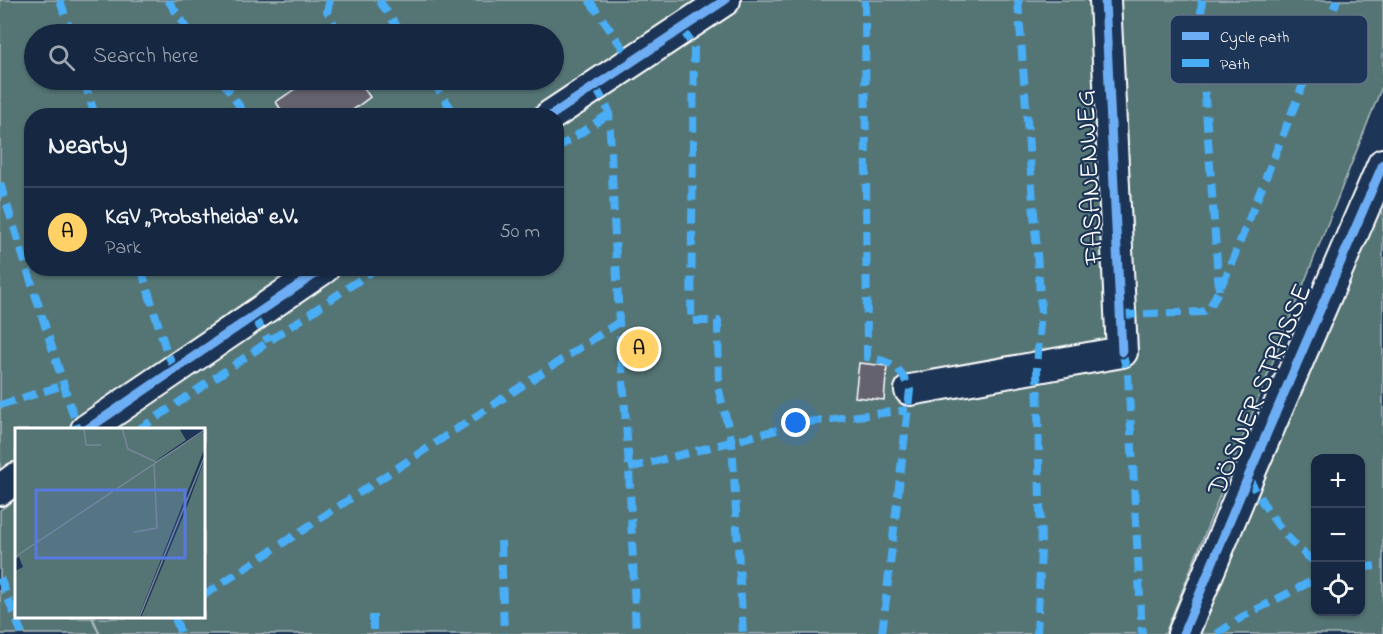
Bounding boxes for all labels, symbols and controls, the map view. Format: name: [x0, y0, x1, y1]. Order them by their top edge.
legend: [1170, 15, 1368, 84]
search box: [24, 24, 564, 90]
text: Cycle path: [1220, 26, 1289, 50]
icon: search: [45, 41, 78, 74]
text: Search here: [93, 41, 198, 73]
text: Path: [1220, 53, 1250, 77]
street label: FASANENWEG: [1067, 89, 1115, 266]
text: Nearby: [48, 128, 127, 166]
text: KGV „Probstheida“ e.V.: [105, 202, 298, 234]
text: A: [61, 218, 74, 247]
text: 50 m: [499, 218, 540, 247]
text: Park: [105, 234, 141, 263]
street label: DÖSNER STRASSE: [1198, 278, 1323, 503]
pin: A: [620, 326, 658, 372]
your location: [781, 408, 810, 437]
inset map: [15, 428, 206, 619]
map controls: [1311, 454, 1365, 616]
button: +: [1311, 454, 1365, 508]
button: −: [1311, 508, 1365, 562]
button: locate: [1311, 562, 1365, 616]

